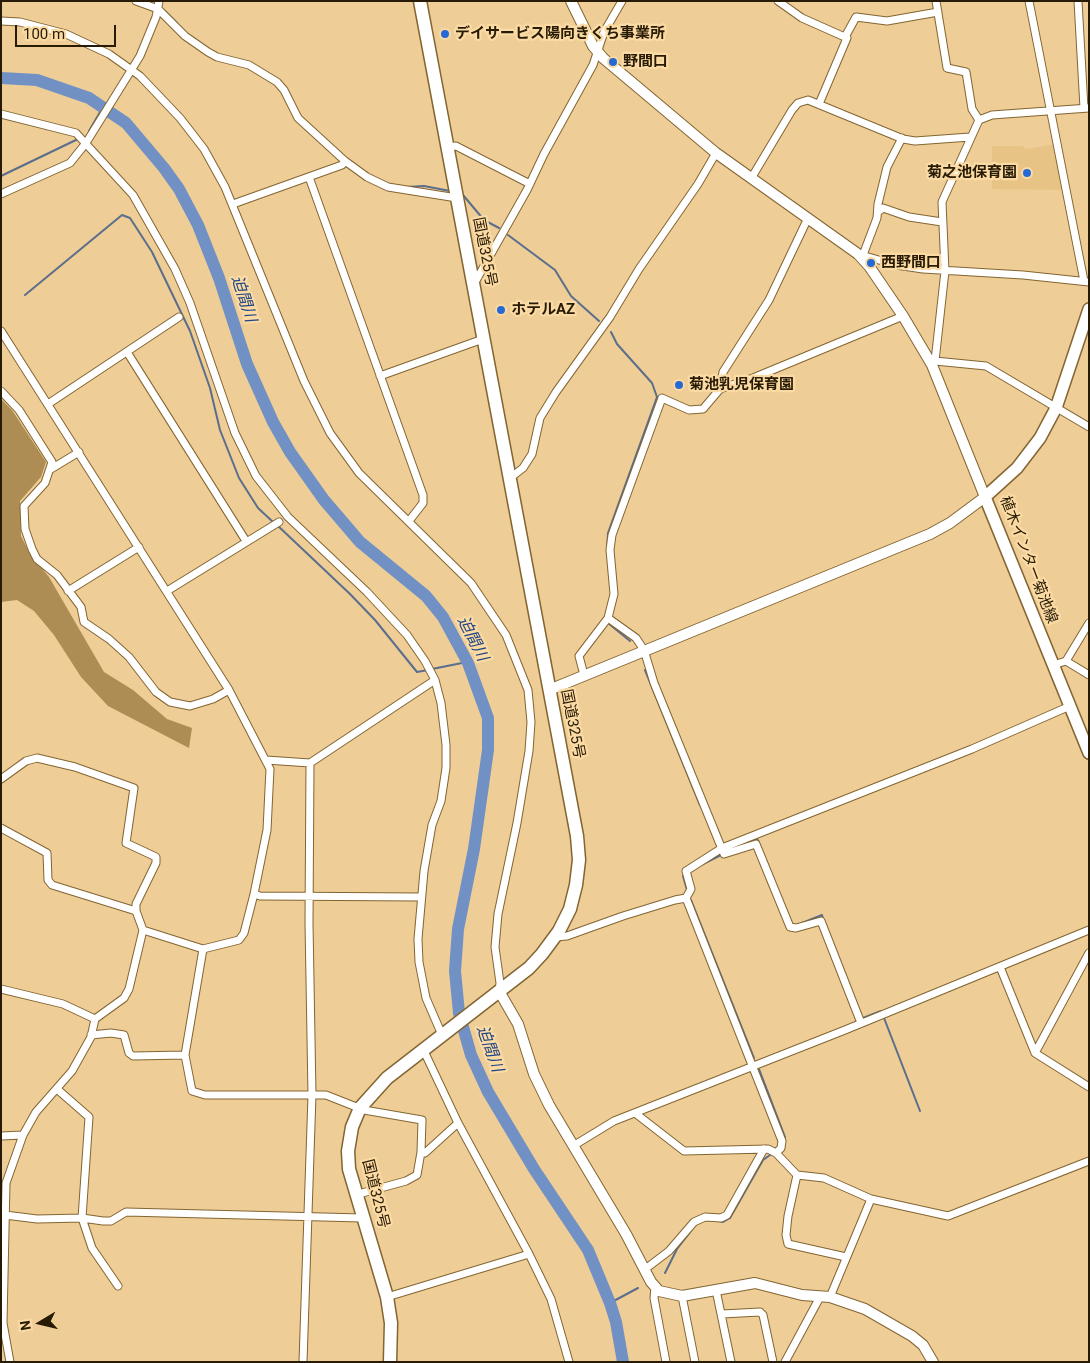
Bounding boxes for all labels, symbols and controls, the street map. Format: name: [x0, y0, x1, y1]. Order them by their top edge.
scale bar: [18, 15, 119, 47]
text: 100 m: [23, 25, 65, 43]
place label: デイサービス陽向きくち事業所: [455, 25, 665, 43]
marker: デイサービス陽向きくち事業所: [439, 28, 451, 40]
place label: 野間口: [623, 53, 668, 71]
marker: 野間口: [607, 56, 619, 68]
place label: 菊之池保育園: [927, 164, 1017, 182]
marker: 菊之池保育園: [1021, 167, 1033, 179]
street label: 国道325号: [468, 216, 500, 288]
place label: 西野間口: [881, 254, 941, 272]
marker: 西野間口: [865, 257, 877, 269]
water label: 迫間川: [226, 273, 260, 325]
place label: ホテルAZ: [511, 301, 575, 319]
marker: ホテルAZ: [495, 304, 507, 316]
place label: 菊池乳児保育園: [689, 376, 794, 394]
marker: 菊池乳児保育園: [673, 379, 685, 391]
street label: 植木インター菊池線: [995, 494, 1061, 626]
water label: 迫間川: [453, 613, 491, 665]
street label: 国道325号: [556, 688, 588, 760]
water label: 迫間川: [472, 1023, 506, 1075]
street label: 国道325号: [358, 1158, 392, 1230]
north arrow: [15, 1298, 65, 1348]
text: N: [17, 1319, 34, 1331]

